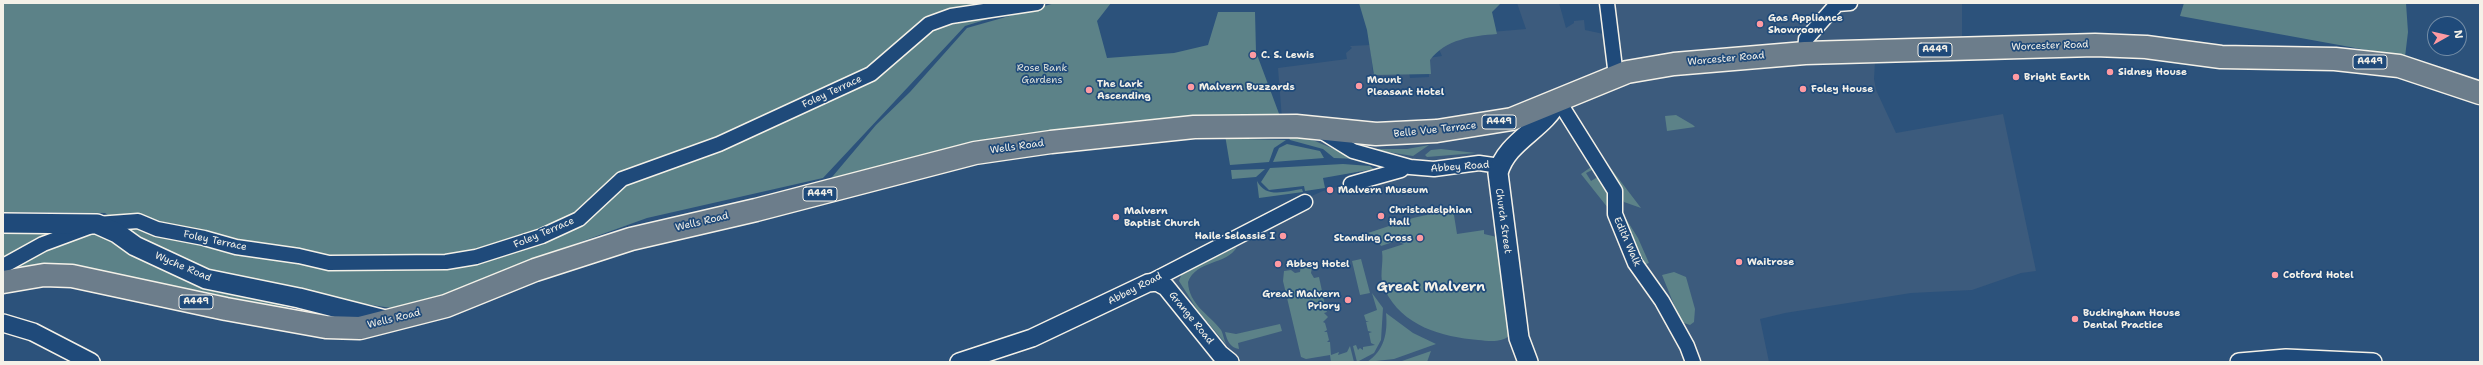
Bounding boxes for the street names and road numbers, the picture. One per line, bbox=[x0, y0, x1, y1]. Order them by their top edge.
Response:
street label: Worcester Road bbox=[2011, 39, 2089, 53]
road number: A449 bbox=[1918, 43, 1952, 57]
street label: Worcester Road bbox=[1687, 50, 1765, 68]
road number: A449 bbox=[2353, 55, 2387, 69]
street label: Foley Terrace bbox=[800, 73, 864, 111]
road number: A449 bbox=[1482, 115, 1516, 129]
street label: Belle Vue Terrace bbox=[1393, 120, 1477, 140]
street label: Wells Road bbox=[989, 137, 1045, 157]
street label: Abbey Road bbox=[1430, 159, 1490, 175]
road number: A449 bbox=[803, 187, 837, 201]
street label: Church Street bbox=[1492, 188, 1514, 254]
street label: Wells Road bbox=[674, 210, 730, 234]
street label: Foley Terrace bbox=[512, 215, 576, 251]
street label: Edith Walk bbox=[1611, 215, 1643, 269]
street label: Foley Terrace bbox=[182, 228, 248, 254]
street label: Wyche Road bbox=[153, 250, 213, 284]
street label: Abbey Road bbox=[1106, 270, 1164, 308]
street label: Grange Road bbox=[1166, 289, 1216, 347]
road number: A449 bbox=[179, 295, 213, 309]
street label: Wells Road bbox=[366, 307, 422, 331]

